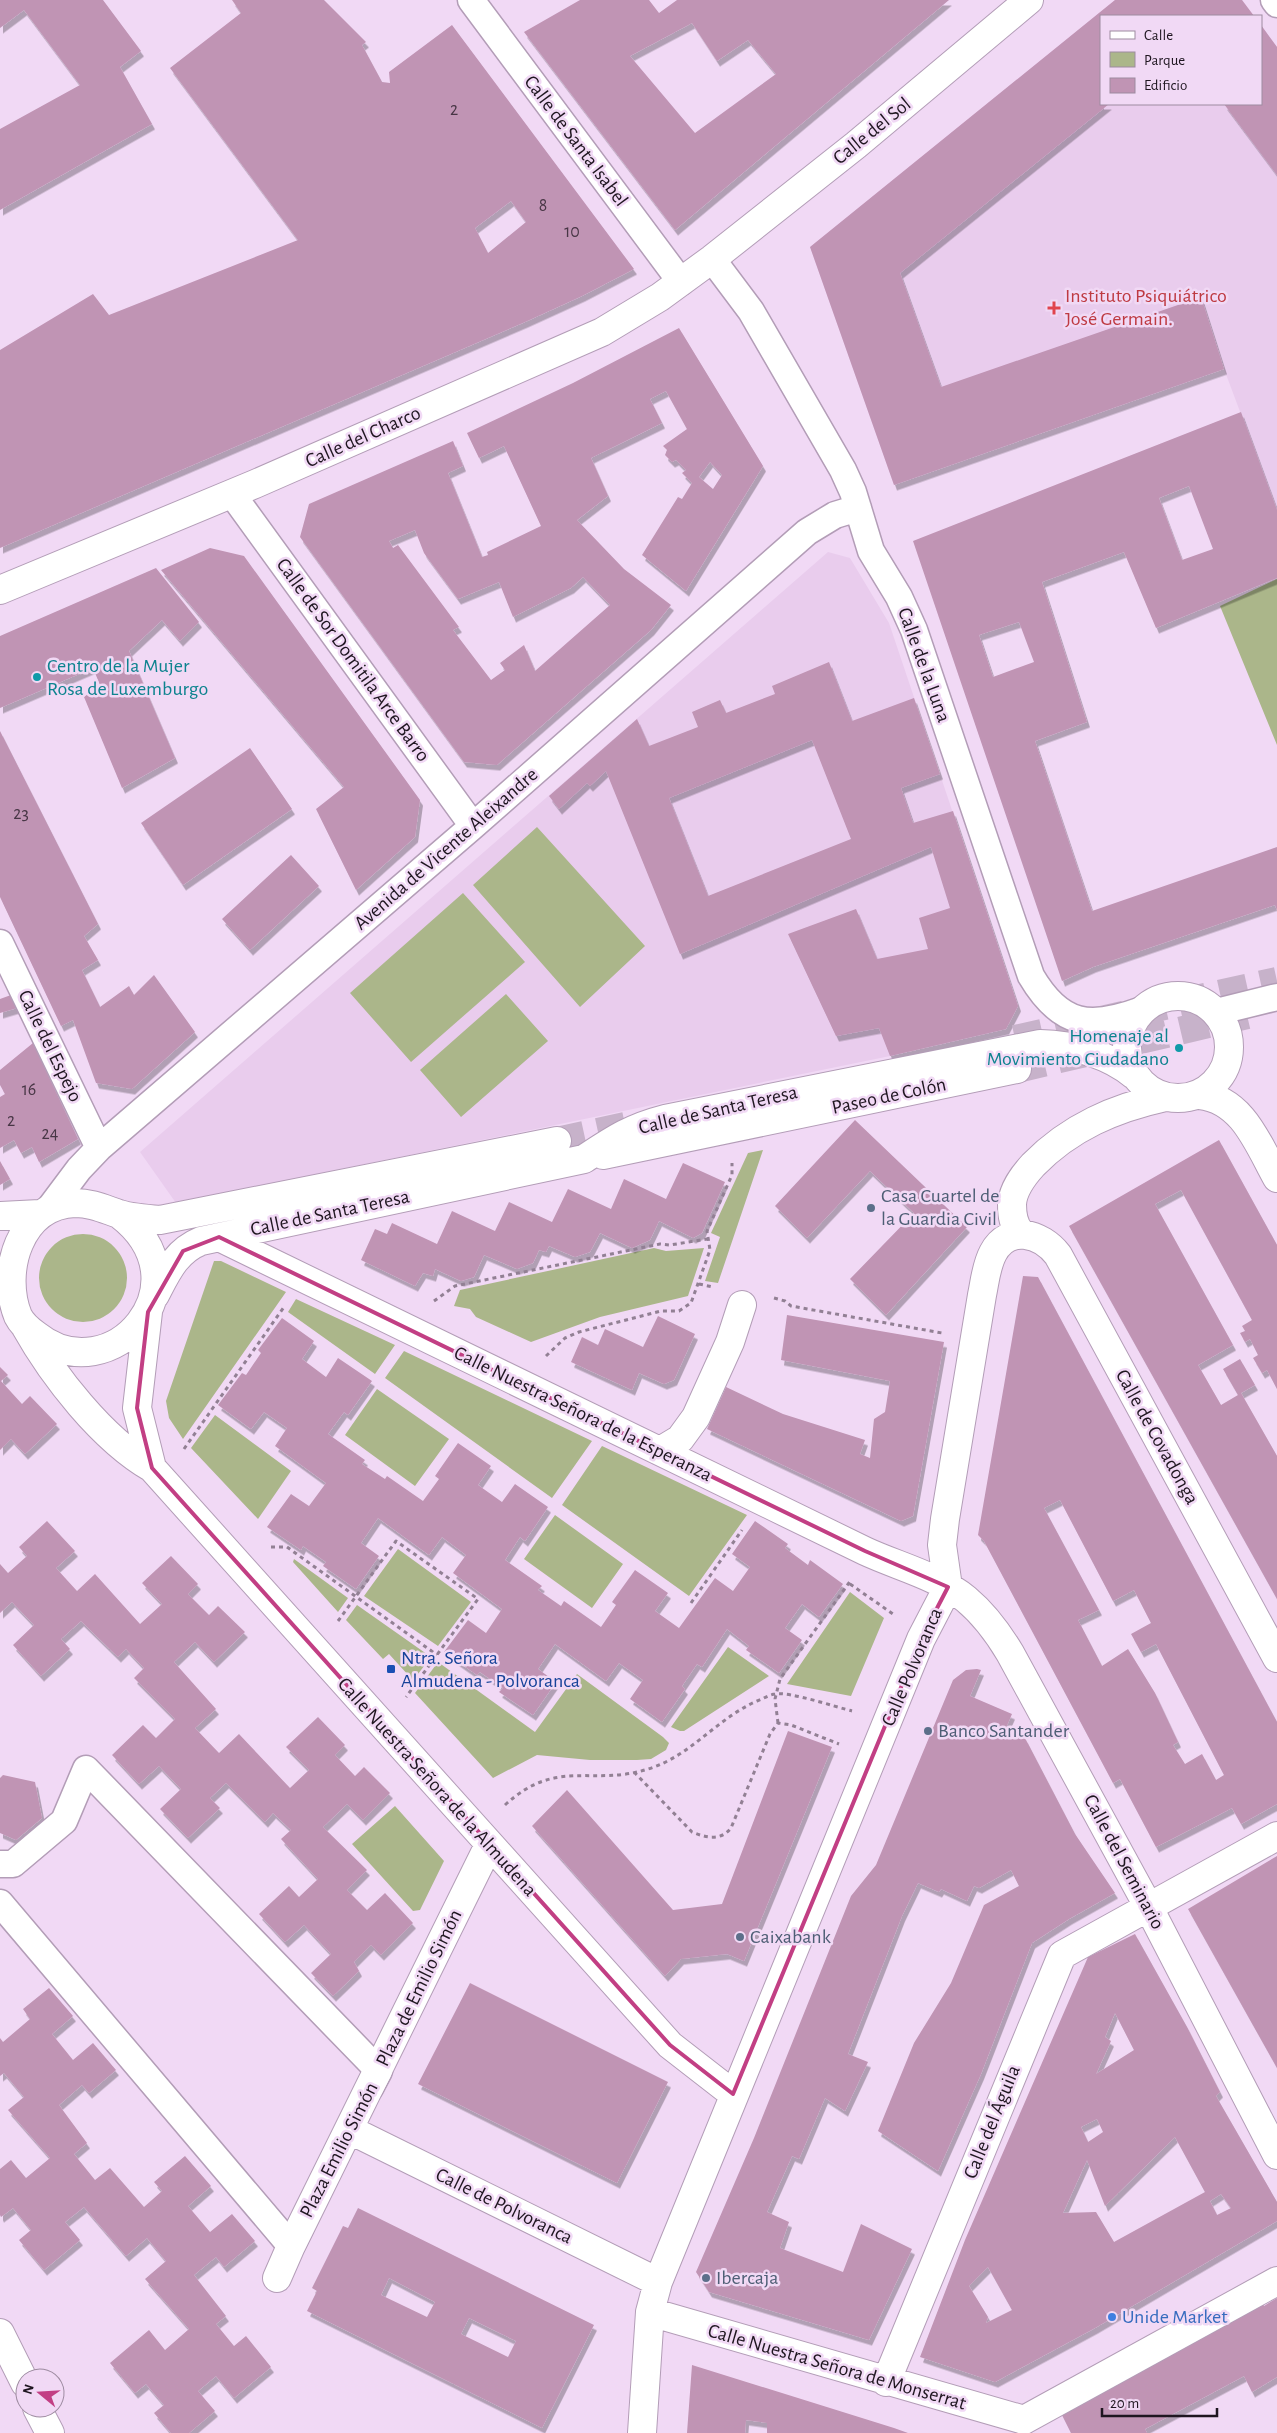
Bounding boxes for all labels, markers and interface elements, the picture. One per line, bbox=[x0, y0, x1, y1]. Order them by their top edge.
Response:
legend bbox=[1100, 15, 1262, 105]
text: Calle bbox=[1144, 28, 1173, 43]
text: Parque bbox=[1144, 53, 1185, 68]
street label: Calle de Santa Isabel bbox=[520, 72, 632, 210]
text: Edificio bbox=[1144, 78, 1187, 93]
street label: Calle del Sol bbox=[829, 94, 915, 168]
house number: 2 bbox=[450, 101, 458, 119]
house number: 8 bbox=[539, 197, 547, 215]
house number: 10 bbox=[564, 223, 580, 241]
place label: Instituto Psiquiátrico José Germain. bbox=[1065, 286, 1227, 329]
marker: Instituto Psiquiátrico José Germain. bbox=[1047, 301, 1061, 315]
street label: Calle del Charco bbox=[302, 403, 424, 471]
street label: Calle de Sor Domitila Arce Barro bbox=[273, 555, 433, 765]
street label: Calle de la Luna bbox=[894, 605, 954, 725]
place label: Centro de la Mujer Rosa de Luxemburgo bbox=[47, 656, 208, 699]
marker: Centro de la Mujer Rosa de Luxemburgo bbox=[31, 671, 43, 683]
street label: Avenida de Vicente Aleixandre bbox=[350, 764, 542, 934]
house number: 23 bbox=[13, 805, 29, 823]
street label: Calle del Espejo bbox=[14, 987, 86, 1105]
place label: Homenaje al Movimiento Ciudadano bbox=[987, 1026, 1169, 1069]
marker: Homenaje al Movimiento Ciudadano bbox=[1173, 1042, 1185, 1054]
street label: Paseo de Colón bbox=[830, 1074, 948, 1118]
house number: 16 bbox=[22, 1081, 36, 1099]
street label: Calle de Santa Teresa bbox=[637, 1082, 799, 1138]
house number: 2 bbox=[7, 1112, 15, 1130]
house number: 24 bbox=[42, 1125, 59, 1143]
street label: Calle de Santa Teresa bbox=[249, 1186, 411, 1240]
place label: Casa Cuartel de la Guardia Civil bbox=[881, 1186, 1000, 1229]
marker: Casa Cuartel de la Guardia Civil bbox=[865, 1202, 877, 1214]
street label: Calle Nuestra Señora de la Esperanza bbox=[451, 1343, 715, 1485]
street label: Calle de Covadonga bbox=[1112, 1366, 1202, 1508]
street label: Calle Polvoranca bbox=[878, 1605, 946, 1729]
place label: Ntra. Señora Almudena - Polvoranca bbox=[401, 1648, 580, 1691]
marker: Ntra. Señora Almudena - Polvoranca bbox=[385, 1663, 397, 1675]
street label: Calle Nuestra Señora de la Almudena bbox=[334, 1674, 540, 1900]
place label: Banco Santander bbox=[938, 1721, 1070, 1741]
marker: Banco Santander bbox=[922, 1725, 934, 1737]
street label: Calle del Seminario bbox=[1080, 1791, 1168, 1933]
street label: Plaza de Emilio Simón bbox=[372, 1906, 466, 2070]
place label: Caixabank bbox=[750, 1927, 831, 1947]
marker: Caixabank bbox=[734, 1931, 746, 1943]
street label: Calle del Águila bbox=[959, 2062, 1024, 2182]
street label: Plaza Emilio Simón bbox=[296, 2079, 382, 2221]
street label: Calle de Polvoranca bbox=[432, 2164, 576, 2248]
place label: Ibercaja bbox=[716, 2268, 779, 2288]
marker: Ibercaja bbox=[700, 2272, 712, 2284]
place label: Unide Market bbox=[1122, 2307, 1228, 2327]
marker: Unide Market bbox=[1106, 2311, 1118, 2323]
street label: Calle Nuestra Señora de Monserrat bbox=[706, 2321, 969, 2414]
north arrow bbox=[15, 2368, 65, 2418]
text: N bbox=[20, 2382, 37, 2396]
scale bar bbox=[1102, 2386, 1217, 2418]
text: 20 m bbox=[1110, 2396, 1139, 2411]

